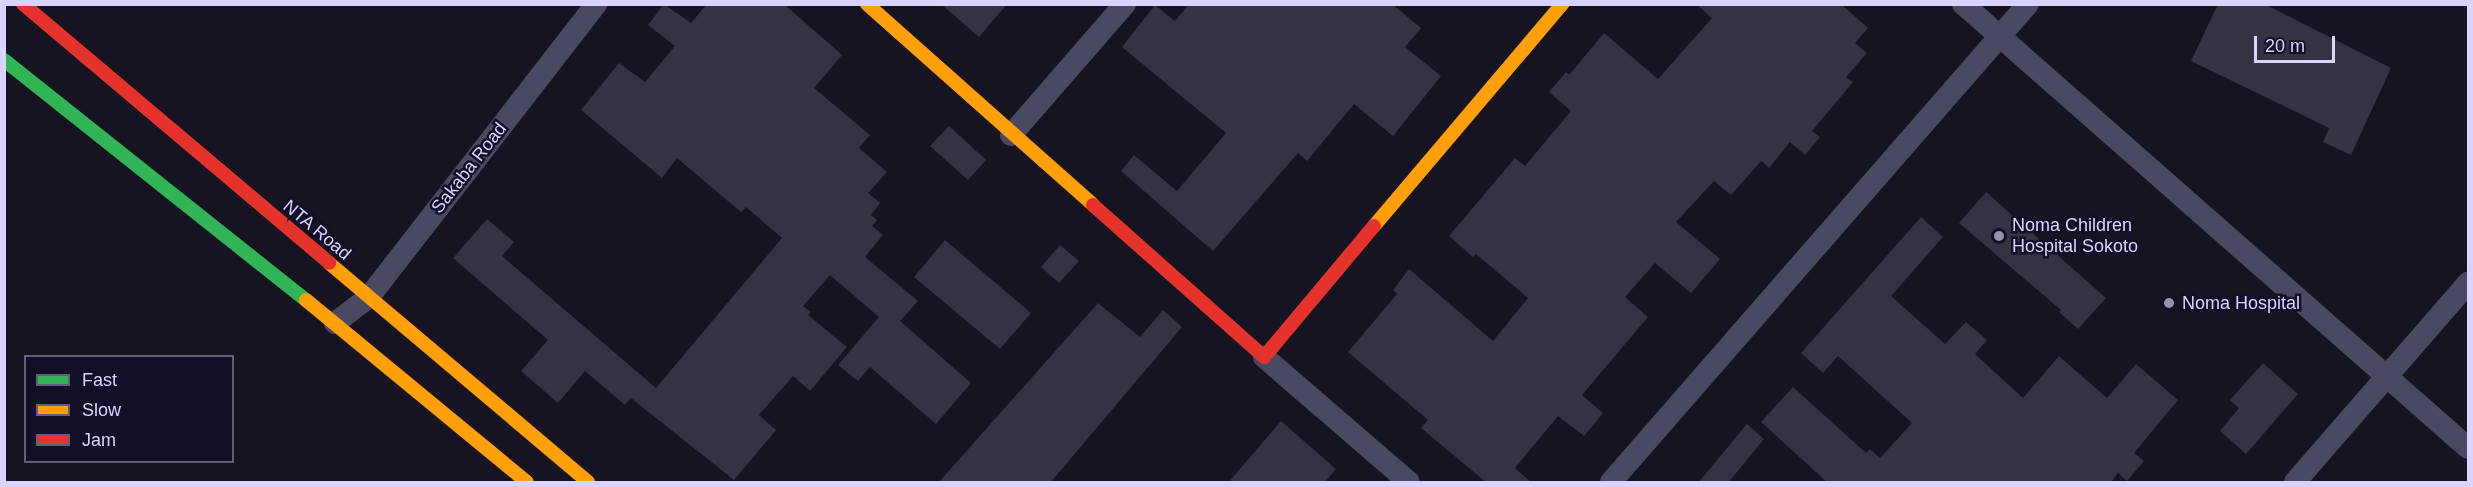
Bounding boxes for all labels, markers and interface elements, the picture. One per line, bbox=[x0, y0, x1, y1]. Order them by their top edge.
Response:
scale bar bbox=[2257, 24, 2338, 62]
text: 20 m bbox=[2265, 36, 2305, 56]
street label: Sakaba Road bbox=[427, 118, 511, 218]
street label: NTA Road bbox=[278, 195, 356, 265]
place label: Noma Children Hospital Sokoto bbox=[2012, 215, 2138, 258]
marker: Noma Children Hospital Sokoto bbox=[1990, 227, 2008, 245]
place label: Noma Hospital bbox=[2182, 292, 2300, 314]
marker: Noma Hospital bbox=[2160, 294, 2178, 312]
legend bbox=[24, 355, 234, 463]
text: Fast bbox=[82, 370, 117, 390]
text: Slow bbox=[82, 400, 121, 420]
text: Jam bbox=[82, 430, 116, 450]

